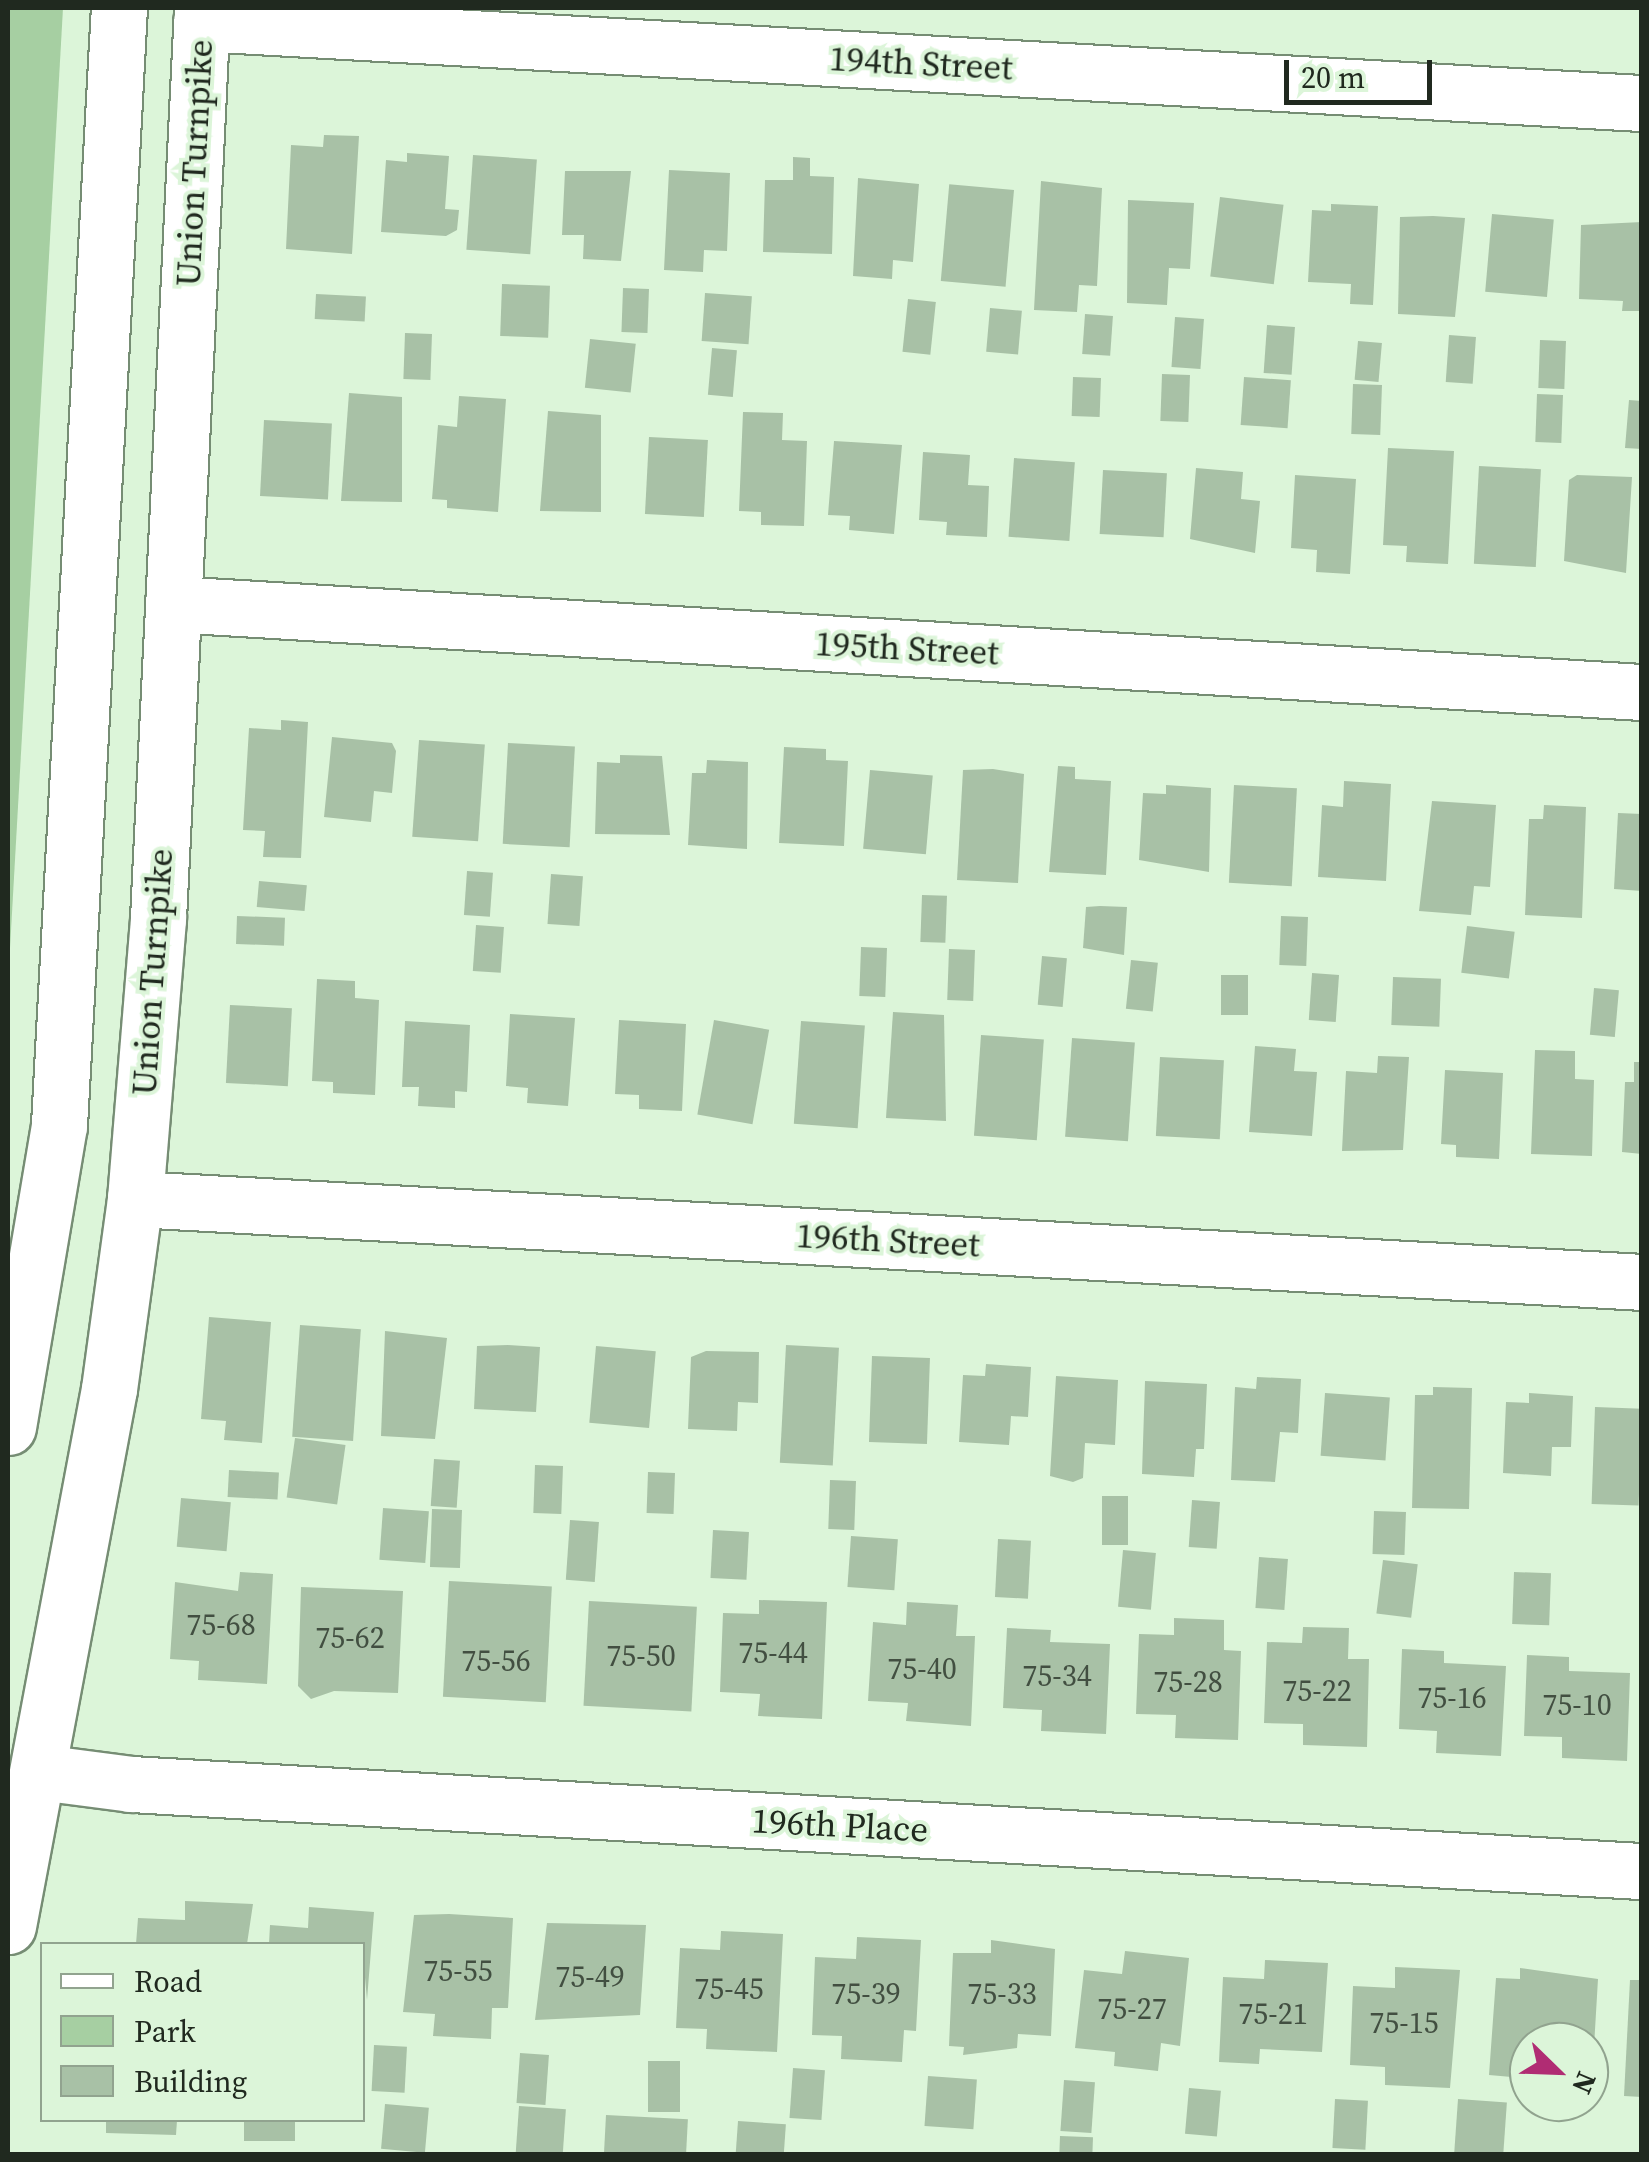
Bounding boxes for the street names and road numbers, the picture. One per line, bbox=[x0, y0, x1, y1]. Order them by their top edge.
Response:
street label: 194th Street bbox=[828, 37, 1014, 89]
street label: Union Turnpike bbox=[167, 38, 221, 288]
street label: 195th Street bbox=[814, 622, 1000, 674]
street label: Union Turnpike bbox=[122, 847, 182, 1097]
street label: 196th Street bbox=[795, 1214, 981, 1266]
street label: 196th Place bbox=[751, 1799, 929, 1851]

